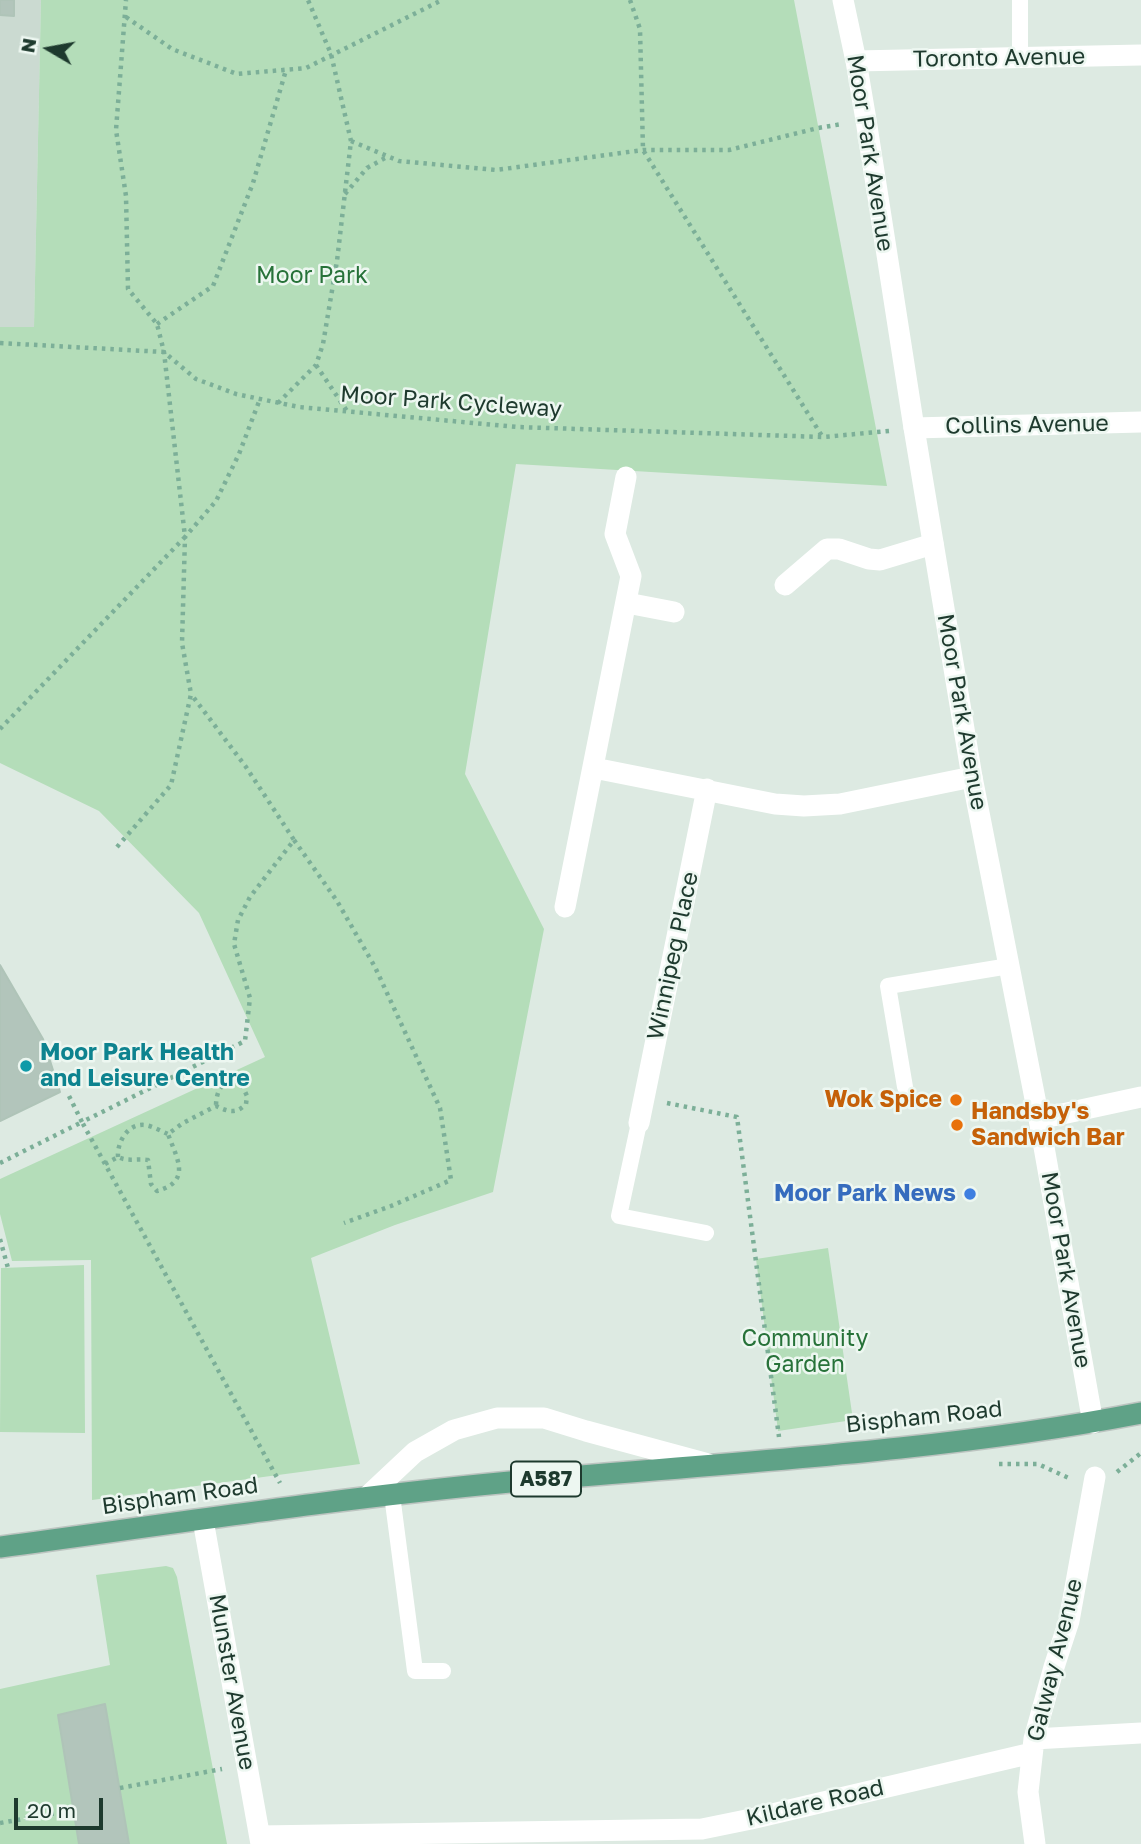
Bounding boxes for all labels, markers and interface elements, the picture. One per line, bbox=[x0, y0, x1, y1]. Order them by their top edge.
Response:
north arrow bbox=[14, 14, 84, 84]
text: N bbox=[15, 36, 40, 54]
street label: Toronto Avenue bbox=[913, 43, 1085, 73]
street label: Moor Park Avenue bbox=[841, 53, 899, 253]
park label: Moor Park bbox=[256, 262, 368, 290]
street label: Moor Park Cycleway bbox=[339, 380, 563, 424]
street label: Collins Avenue bbox=[945, 410, 1109, 440]
street label: Moor Park Avenue bbox=[931, 612, 993, 812]
street label: Winnipeg Place bbox=[642, 869, 704, 1043]
place label: Moor Park Health and Leisure Centre bbox=[40, 1039, 250, 1093]
marker: Moor Park Health and Leisure Centre bbox=[18, 1058, 34, 1074]
place label: Wok Spice bbox=[825, 1086, 942, 1114]
marker: Wok Spice bbox=[948, 1092, 964, 1108]
place label: Handsby's Sandwich Bar bbox=[971, 1098, 1125, 1152]
marker: Handsby's Sandwich Bar bbox=[949, 1117, 965, 1133]
street label: Moor Park Avenue bbox=[1035, 1170, 1097, 1370]
place label: Moor Park News bbox=[774, 1180, 956, 1208]
marker: Moor Park News bbox=[962, 1186, 978, 1202]
park label: Community Garden bbox=[742, 1325, 868, 1379]
street label: Bispham Road bbox=[844, 1395, 1004, 1439]
road number: A587 bbox=[511, 1462, 581, 1496]
street label: Bispham Road bbox=[100, 1471, 260, 1521]
street label: Galway Avenue bbox=[1021, 1576, 1089, 1744]
street label: Munster Avenue bbox=[203, 1592, 261, 1772]
street label: Kildare Road bbox=[743, 1774, 887, 1832]
scale bar bbox=[18, 1784, 107, 1828]
text: 20 m bbox=[27, 1797, 76, 1823]

